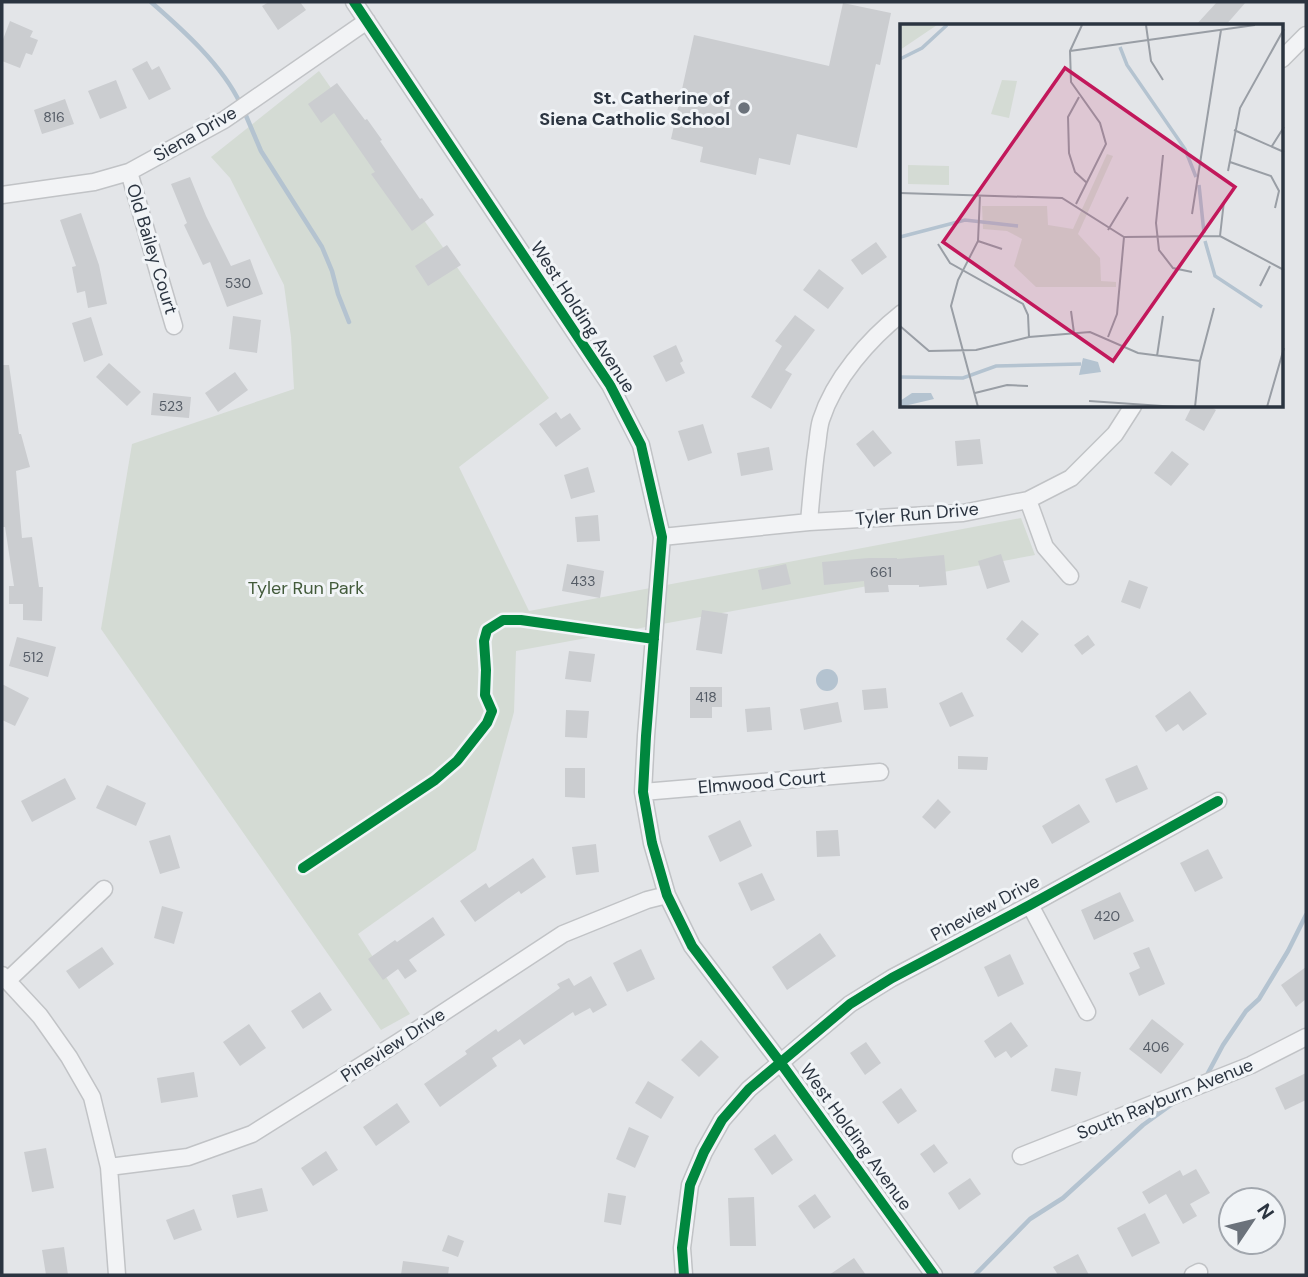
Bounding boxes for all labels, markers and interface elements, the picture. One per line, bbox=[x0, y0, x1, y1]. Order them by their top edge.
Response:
inset map bbox=[900, 24, 1284, 408]
place label: St. Catherine of Siena Catholic School bbox=[539, 86, 730, 131]
street label: Siena Drive bbox=[149, 100, 241, 168]
marker: St. Catherine of Siena Catholic School bbox=[736, 100, 752, 116]
house number: 816 bbox=[43, 108, 65, 126]
street label: Old Bailey Court bbox=[121, 181, 183, 317]
street label: West Holding Avenue bbox=[525, 237, 641, 397]
house number: 530 bbox=[225, 274, 251, 292]
house number: 523 bbox=[159, 397, 183, 415]
street label: Tyler Run Drive bbox=[854, 497, 980, 531]
house number: 661 bbox=[870, 563, 892, 581]
house number: 433 bbox=[570, 572, 596, 590]
park label: Tyler Run Park bbox=[248, 576, 364, 600]
house number: 512 bbox=[23, 648, 43, 666]
house number: 418 bbox=[695, 688, 717, 706]
street label: Elmwood Court bbox=[697, 764, 827, 800]
street label: Pineview Drive bbox=[926, 869, 1044, 947]
house number: 420 bbox=[1094, 907, 1120, 925]
street label: Pineview Drive bbox=[336, 1002, 450, 1088]
house number: 406 bbox=[1143, 1038, 1169, 1056]
street label: South Rayburn Avenue bbox=[1073, 1053, 1257, 1145]
street label: West Holding Avenue bbox=[795, 1059, 917, 1215]
north arrow bbox=[1217, 1186, 1287, 1256]
text: N bbox=[1251, 1199, 1280, 1224]

